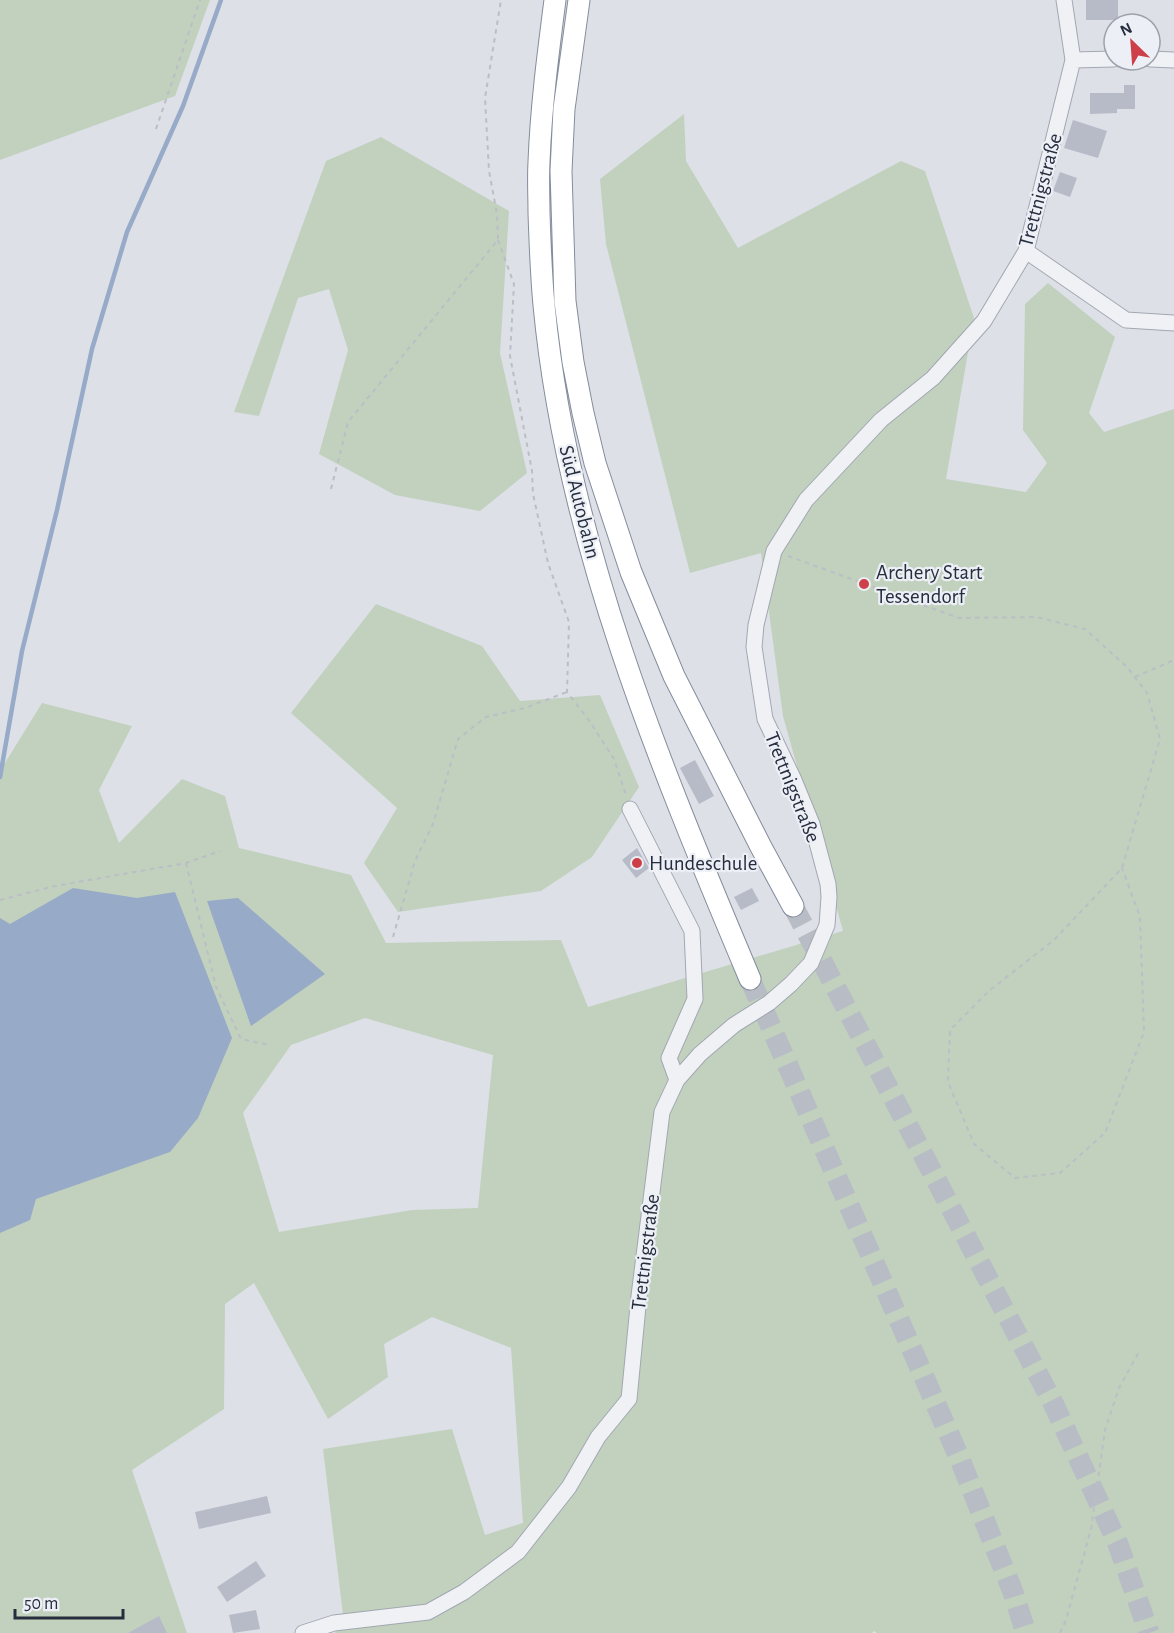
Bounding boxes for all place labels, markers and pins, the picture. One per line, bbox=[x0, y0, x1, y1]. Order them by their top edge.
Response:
place label: Archery Start Tessendorf bbox=[876, 562, 983, 607]
marker: Archery Start Tessendorf bbox=[857, 577, 871, 591]
place label: Hundeschule bbox=[649, 853, 757, 874]
marker: Hundeschule bbox=[630, 856, 644, 870]

